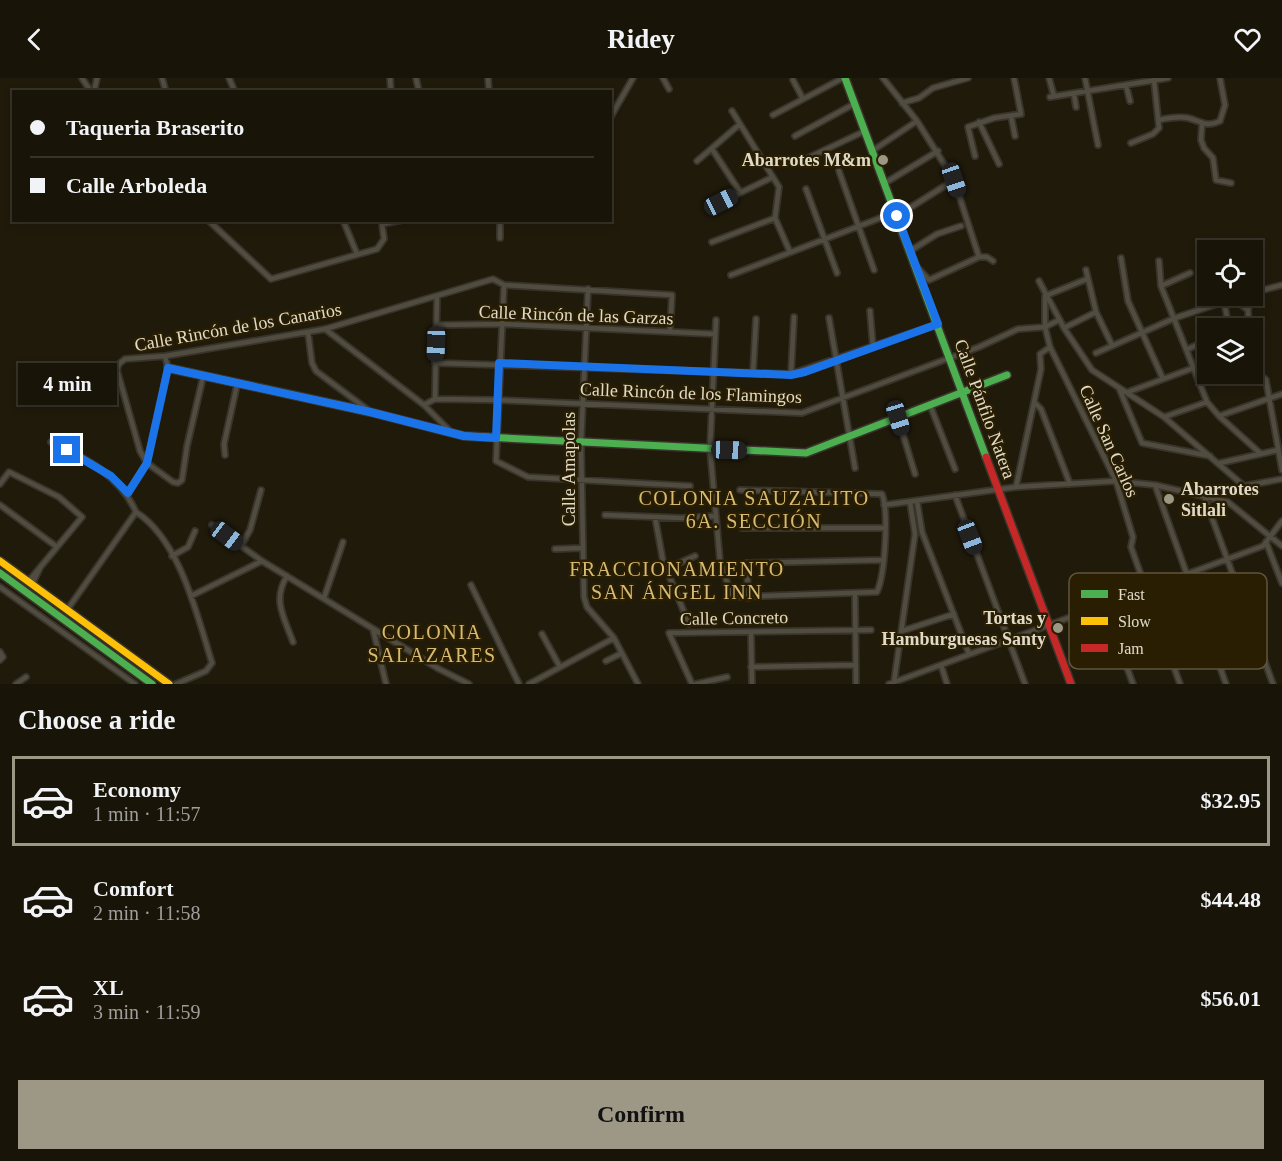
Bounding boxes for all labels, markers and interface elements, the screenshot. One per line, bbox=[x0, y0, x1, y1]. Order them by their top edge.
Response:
icon: back bbox=[18, 23, 51, 56]
icon: heart bbox=[1231, 23, 1264, 56]
text: Ridey bbox=[607, 24, 675, 54]
text: Taqueria Braserito bbox=[66, 115, 244, 140]
place label: Abarrotes M&m bbox=[742, 150, 871, 170]
marker: Abarrotes M&m bbox=[876, 153, 890, 167]
car bbox=[940, 160, 968, 200]
text: Calle Arboleda bbox=[66, 173, 207, 198]
car bbox=[701, 186, 741, 218]
route start bbox=[883, 202, 910, 229]
map controls bbox=[1197, 240, 1263, 384]
button: locate bbox=[1197, 240, 1263, 306]
street label: Calle Rincón de los Canarios bbox=[133, 299, 343, 355]
street label: Calle Rincón de las Garzas bbox=[478, 302, 674, 328]
button: layers bbox=[1197, 318, 1263, 384]
car bbox=[426, 326, 446, 362]
street label: Calle Pánfilo Natera bbox=[950, 337, 1020, 481]
callout: 4 min bbox=[17, 363, 116, 405]
text: 4 min bbox=[43, 373, 92, 395]
street label: Calle Rincón de los Flamingos bbox=[580, 379, 802, 407]
street label: Calle San Carlos bbox=[1075, 382, 1143, 500]
car bbox=[884, 398, 912, 438]
street label: Calle Amapolas bbox=[559, 412, 579, 526]
route end bbox=[53, 436, 80, 463]
car bbox=[711, 440, 747, 460]
place label: Abarrotes Sitlali bbox=[1181, 479, 1259, 520]
district label: COLONIA SAUZALITO 6A. SECCIÓN bbox=[638, 487, 870, 532]
marker: Abarrotes Sitlali bbox=[1162, 492, 1176, 506]
car bbox=[955, 517, 985, 557]
car bbox=[207, 518, 247, 554]
district label: FRACCIONAMIENTO SAN ÁNGEL INN bbox=[569, 558, 785, 603]
legend bbox=[1069, 573, 1267, 669]
text: Fast bbox=[1118, 586, 1145, 603]
street label: Calle Concreto bbox=[680, 607, 788, 629]
place label: Tortas y Hamburguesas Santy bbox=[881, 608, 1046, 649]
text: Slow bbox=[1118, 613, 1151, 630]
district label: COLONIA SALAZARES bbox=[367, 621, 497, 666]
marker: Tortas y Hamburguesas Santy bbox=[1051, 621, 1065, 635]
text: Jam bbox=[1118, 640, 1144, 657]
text: Choose a ride bbox=[18, 705, 176, 735]
icon: car bbox=[21, 774, 75, 828]
text: Economy bbox=[93, 777, 181, 802]
text: $32.95 bbox=[1201, 788, 1261, 813]
text: 1 min · 11:57 bbox=[93, 803, 201, 825]
icon: car bbox=[21, 873, 75, 927]
text: Comfort bbox=[93, 876, 174, 901]
text: $44.48 bbox=[1201, 887, 1261, 912]
text: 2 min · 11:58 bbox=[93, 902, 201, 924]
icon: car bbox=[21, 972, 75, 1026]
text: XL bbox=[93, 975, 124, 1000]
text: $56.01 bbox=[1201, 986, 1261, 1011]
text: 3 min · 11:59 bbox=[93, 1001, 201, 1023]
button: Confirm bbox=[18, 1080, 1264, 1149]

